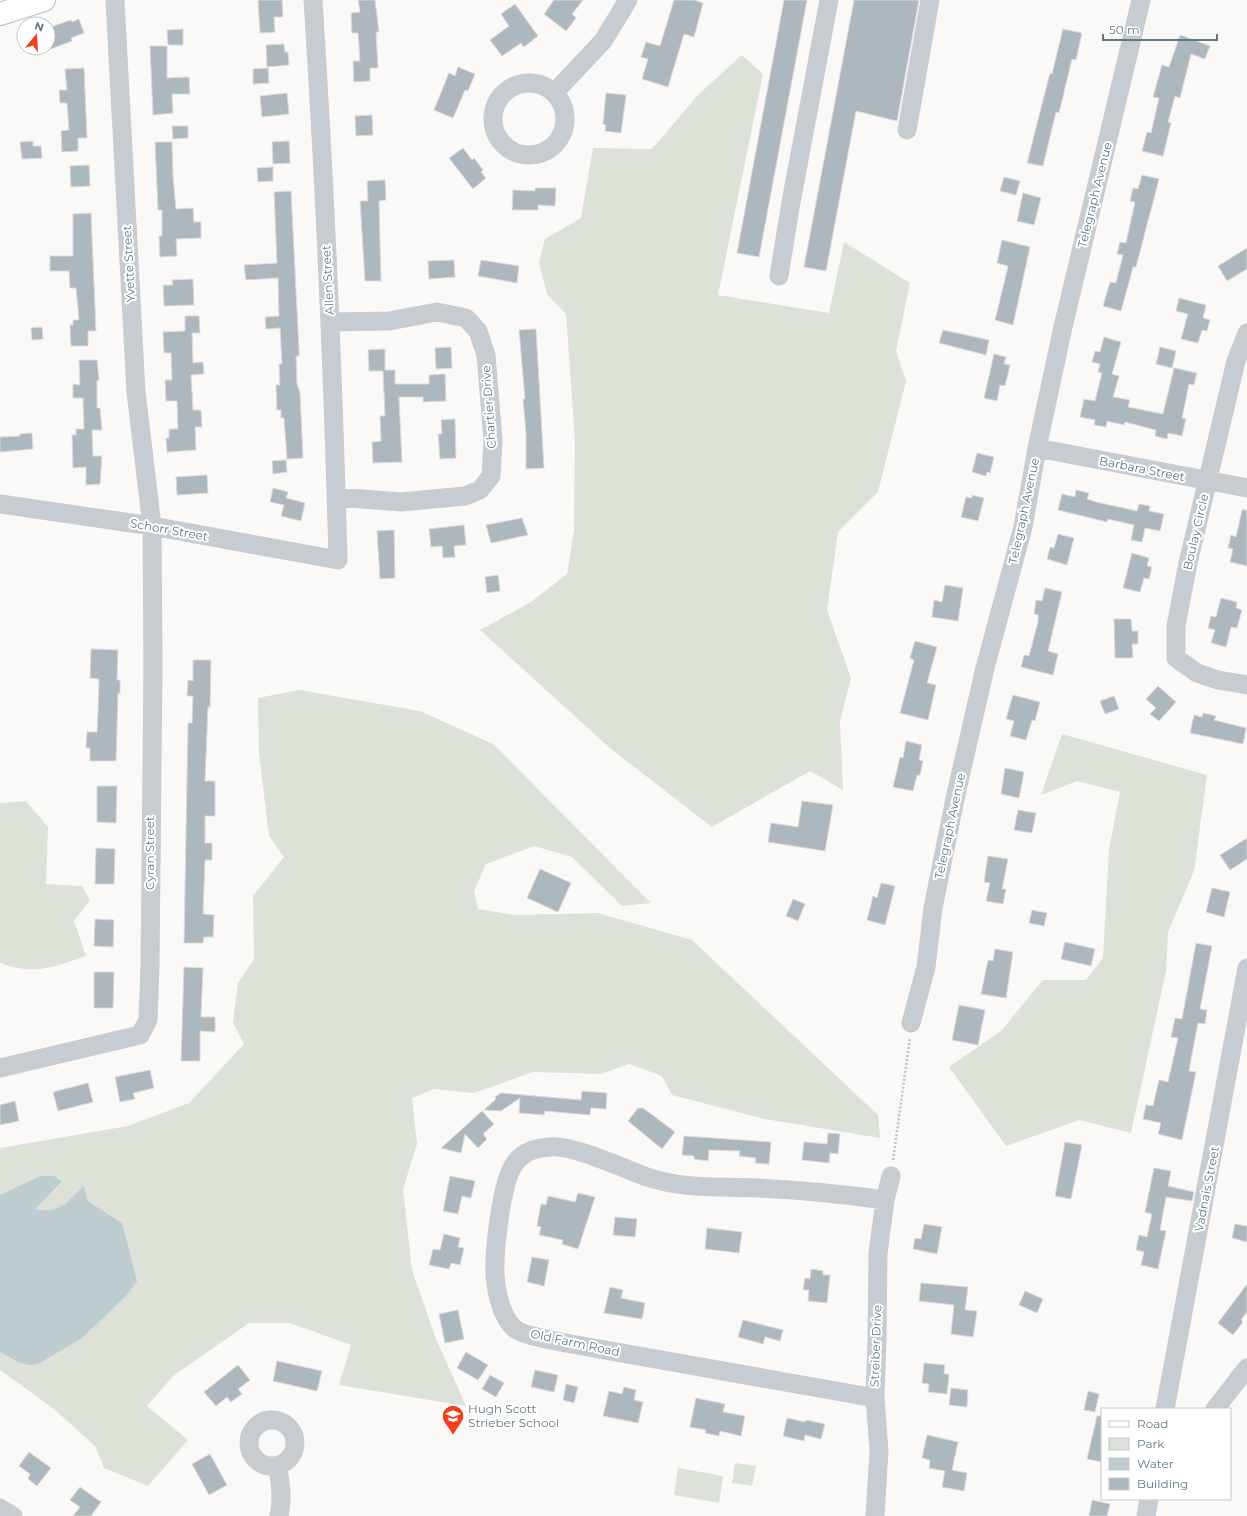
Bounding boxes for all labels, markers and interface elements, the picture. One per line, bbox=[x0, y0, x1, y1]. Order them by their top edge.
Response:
north arrow bbox=[16, 16, 56, 56]
scale bar bbox=[1103, 16, 1217, 42]
text: N bbox=[33, 18, 45, 35]
text: 50 m bbox=[1109, 22, 1140, 37]
street label: Telegraph Avenue bbox=[1074, 141, 1115, 249]
street label: Yvette Street bbox=[119, 225, 138, 303]
street label: Allen Street bbox=[318, 245, 337, 315]
street label: Chartier Drive bbox=[478, 365, 499, 449]
street label: Barbara Street bbox=[1098, 453, 1186, 484]
street label: Telegraph Avenue bbox=[1005, 456, 1042, 565]
street label: Boulay Circle bbox=[1179, 492, 1212, 572]
street label: Schorr Street bbox=[129, 515, 209, 544]
street label: Telegraph Avenue bbox=[931, 771, 968, 880]
street label: Cyran Street bbox=[142, 816, 157, 890]
street label: Vadnais Street bbox=[1191, 1145, 1222, 1233]
street label: Streiber Drive bbox=[867, 1305, 884, 1387]
street label: Old Farm Road bbox=[529, 1326, 621, 1359]
place label: Hugh Scott Strieber School bbox=[468, 1401, 559, 1430]
school or university icon: Hugh Scott Strieber School bbox=[440, 1403, 466, 1436]
legend bbox=[1101, 1408, 1231, 1500]
text: Road bbox=[1137, 1416, 1168, 1431]
text: Park bbox=[1137, 1436, 1165, 1451]
text: Water bbox=[1137, 1456, 1174, 1471]
text: Building bbox=[1137, 1476, 1188, 1491]

